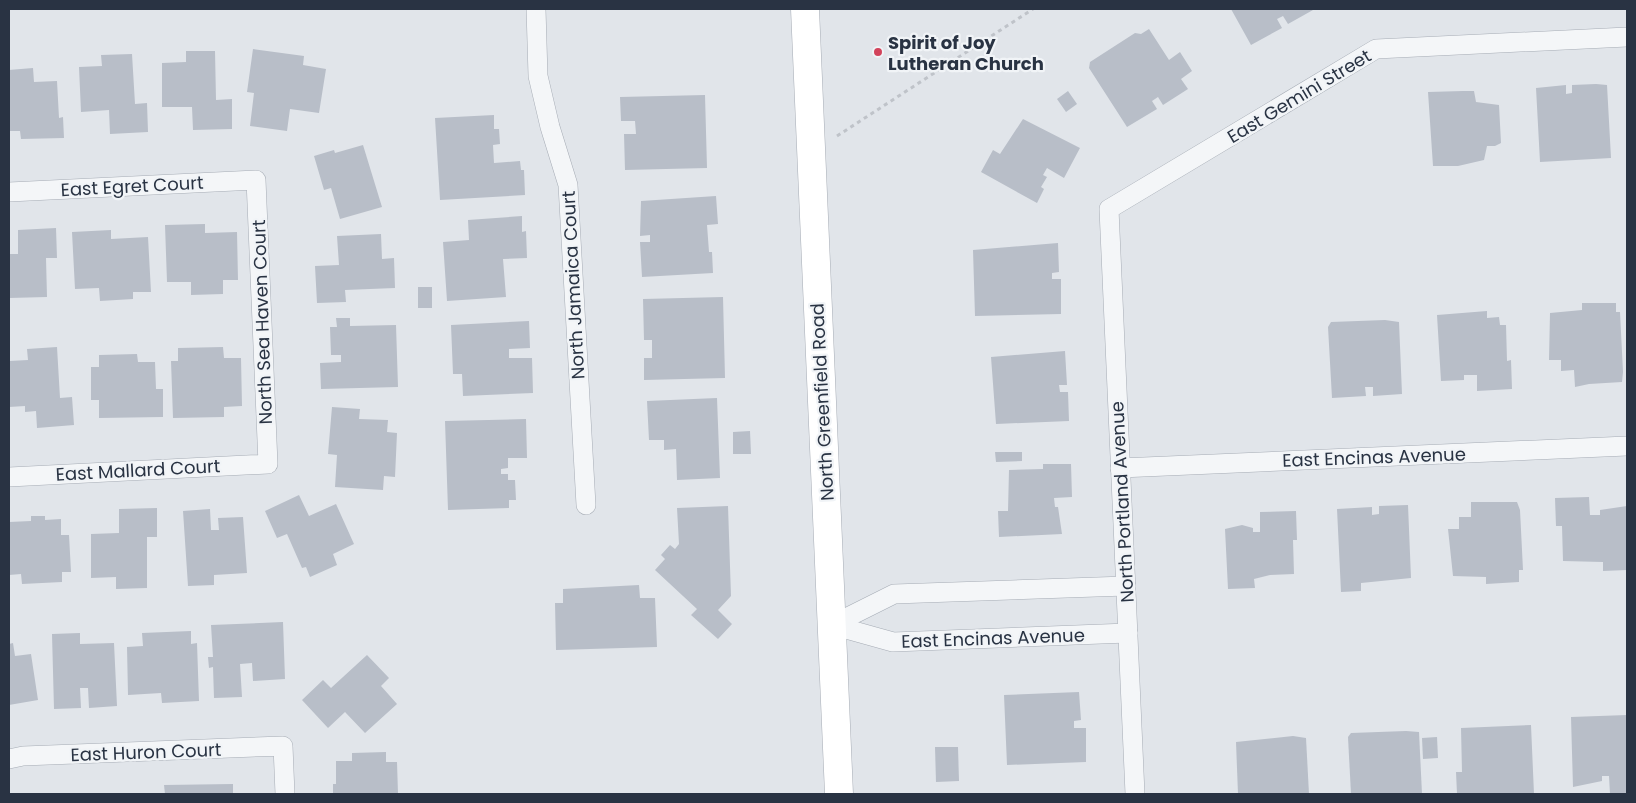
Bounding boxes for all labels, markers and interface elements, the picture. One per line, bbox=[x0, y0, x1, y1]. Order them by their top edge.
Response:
place label: Spirit of Joy Lutheran Church bbox=[888, 30, 1044, 76]
street label: East Gemini Street bbox=[1222, 43, 1376, 149]
marker: Spirit of Joy Lutheran Church bbox=[872, 46, 884, 58]
street label: East Egret Court bbox=[60, 170, 204, 202]
street label: North Jamaica Court bbox=[556, 190, 590, 380]
street label: North Sea Haven Court bbox=[246, 219, 278, 425]
street label: North Greenfield Road bbox=[804, 302, 840, 502]
street label: North Portland Avenue bbox=[1104, 401, 1140, 603]
street label: East Encinas Avenue bbox=[1282, 441, 1466, 473]
street label: East Mallard Court bbox=[55, 453, 221, 487]
street label: East Encinas Avenue bbox=[901, 622, 1085, 654]
street label: East Huron Court bbox=[70, 737, 222, 767]

